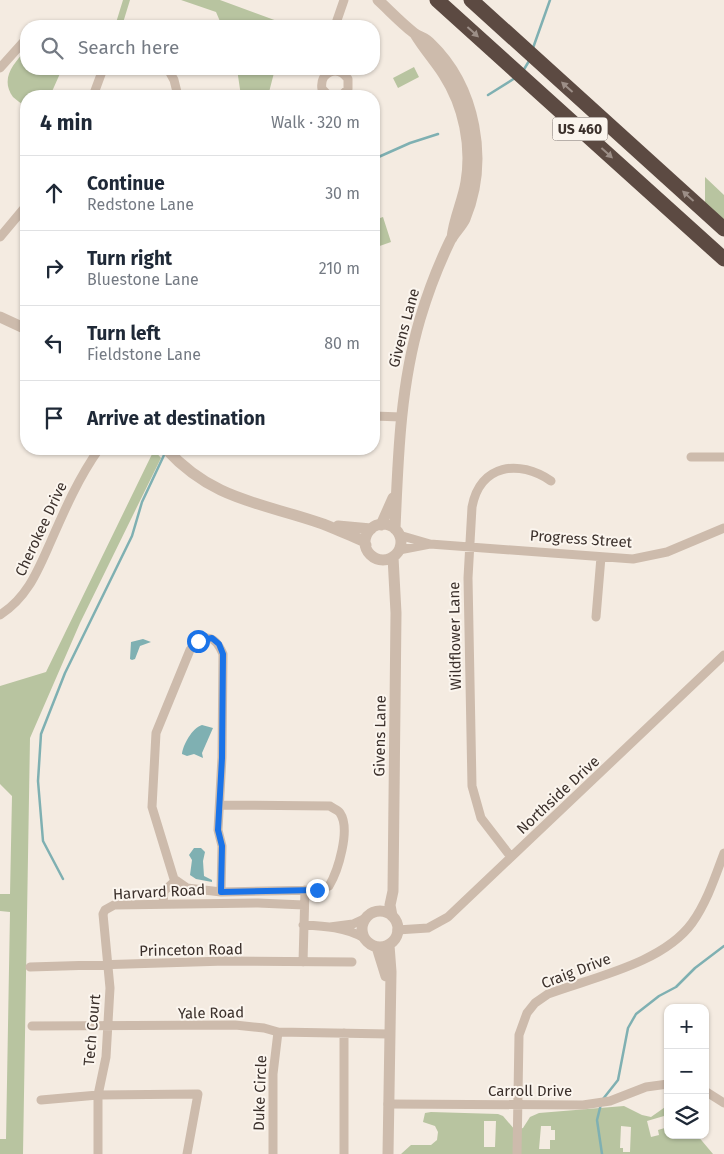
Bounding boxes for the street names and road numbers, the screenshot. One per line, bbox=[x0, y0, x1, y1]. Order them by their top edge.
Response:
road number: US 460 bbox=[552, 118, 608, 140]
street label: Givens Lane bbox=[385, 286, 423, 370]
street label: Cherokee Drive bbox=[11, 479, 71, 579]
street label: Progress Street bbox=[529, 526, 633, 552]
street label: Wildflower Lane bbox=[445, 582, 465, 690]
street label: Givens Lane bbox=[370, 695, 390, 777]
street label: Northside Drive bbox=[513, 752, 603, 838]
street label: Harvard Road bbox=[112, 881, 206, 903]
street label: Princeton Road bbox=[139, 940, 243, 960]
street label: Craig Drive bbox=[539, 950, 613, 992]
street label: Tech Court bbox=[80, 993, 104, 1067]
street label: Yale Road bbox=[178, 1003, 244, 1023]
street label: Duke Circle bbox=[250, 1055, 270, 1131]
street label: Carroll Drive bbox=[488, 1082, 572, 1100]

